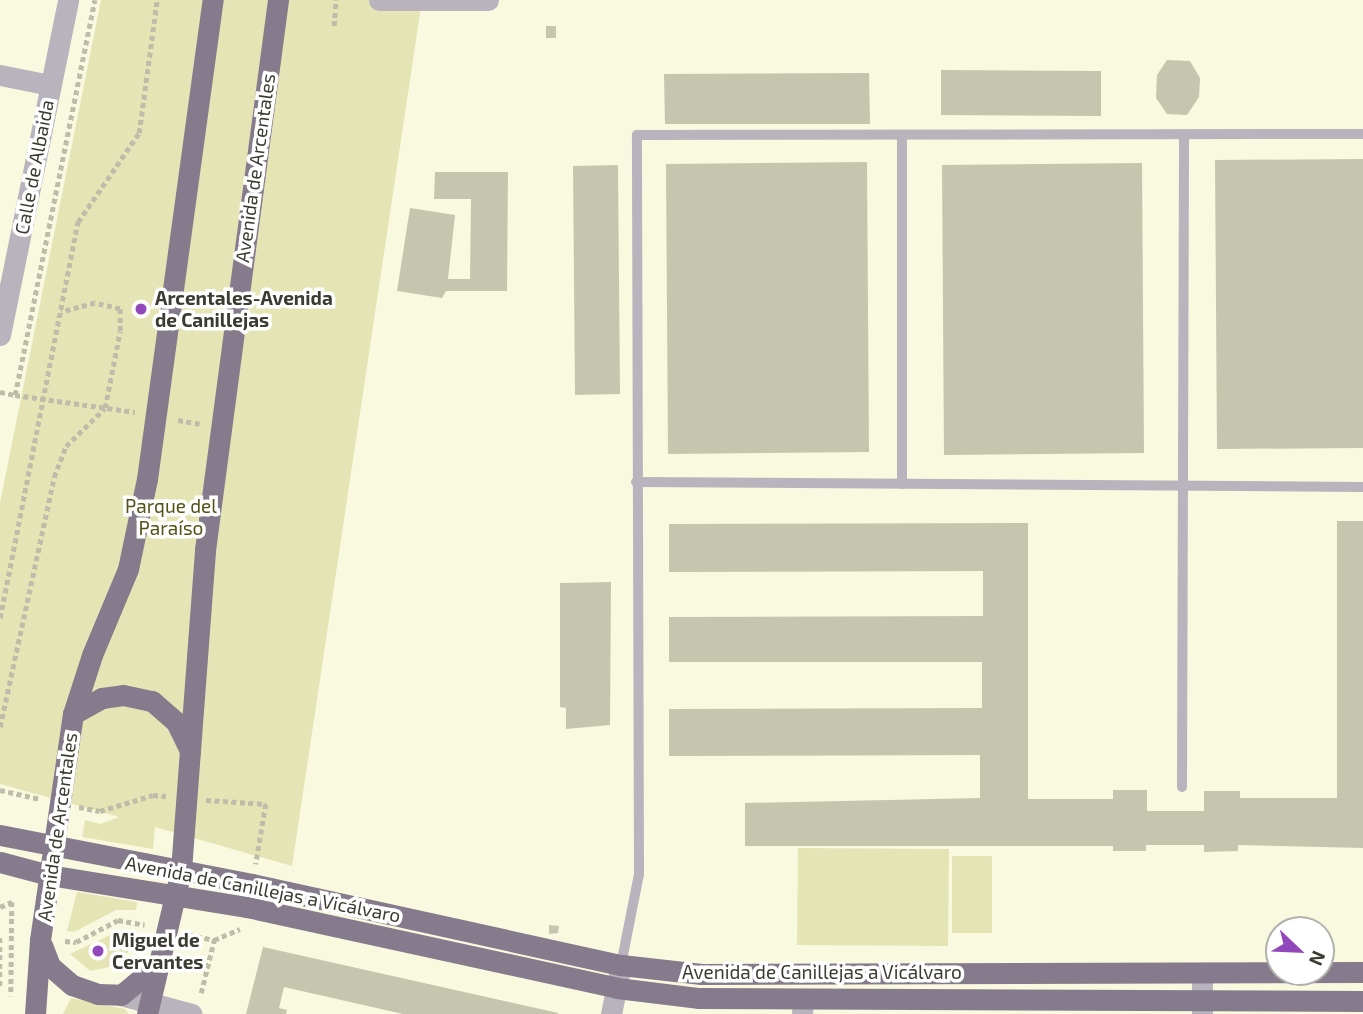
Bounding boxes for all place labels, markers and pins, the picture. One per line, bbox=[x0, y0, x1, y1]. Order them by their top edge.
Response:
place label: Arcentales-Avenida de Canillejas bbox=[155, 287, 333, 331]
marker: Arcentales-Avenida de Canillejas bbox=[133, 301, 149, 317]
place label: Miguel de Cervantes bbox=[112, 929, 203, 973]
marker: Miguel de Cervantes bbox=[90, 943, 106, 959]

